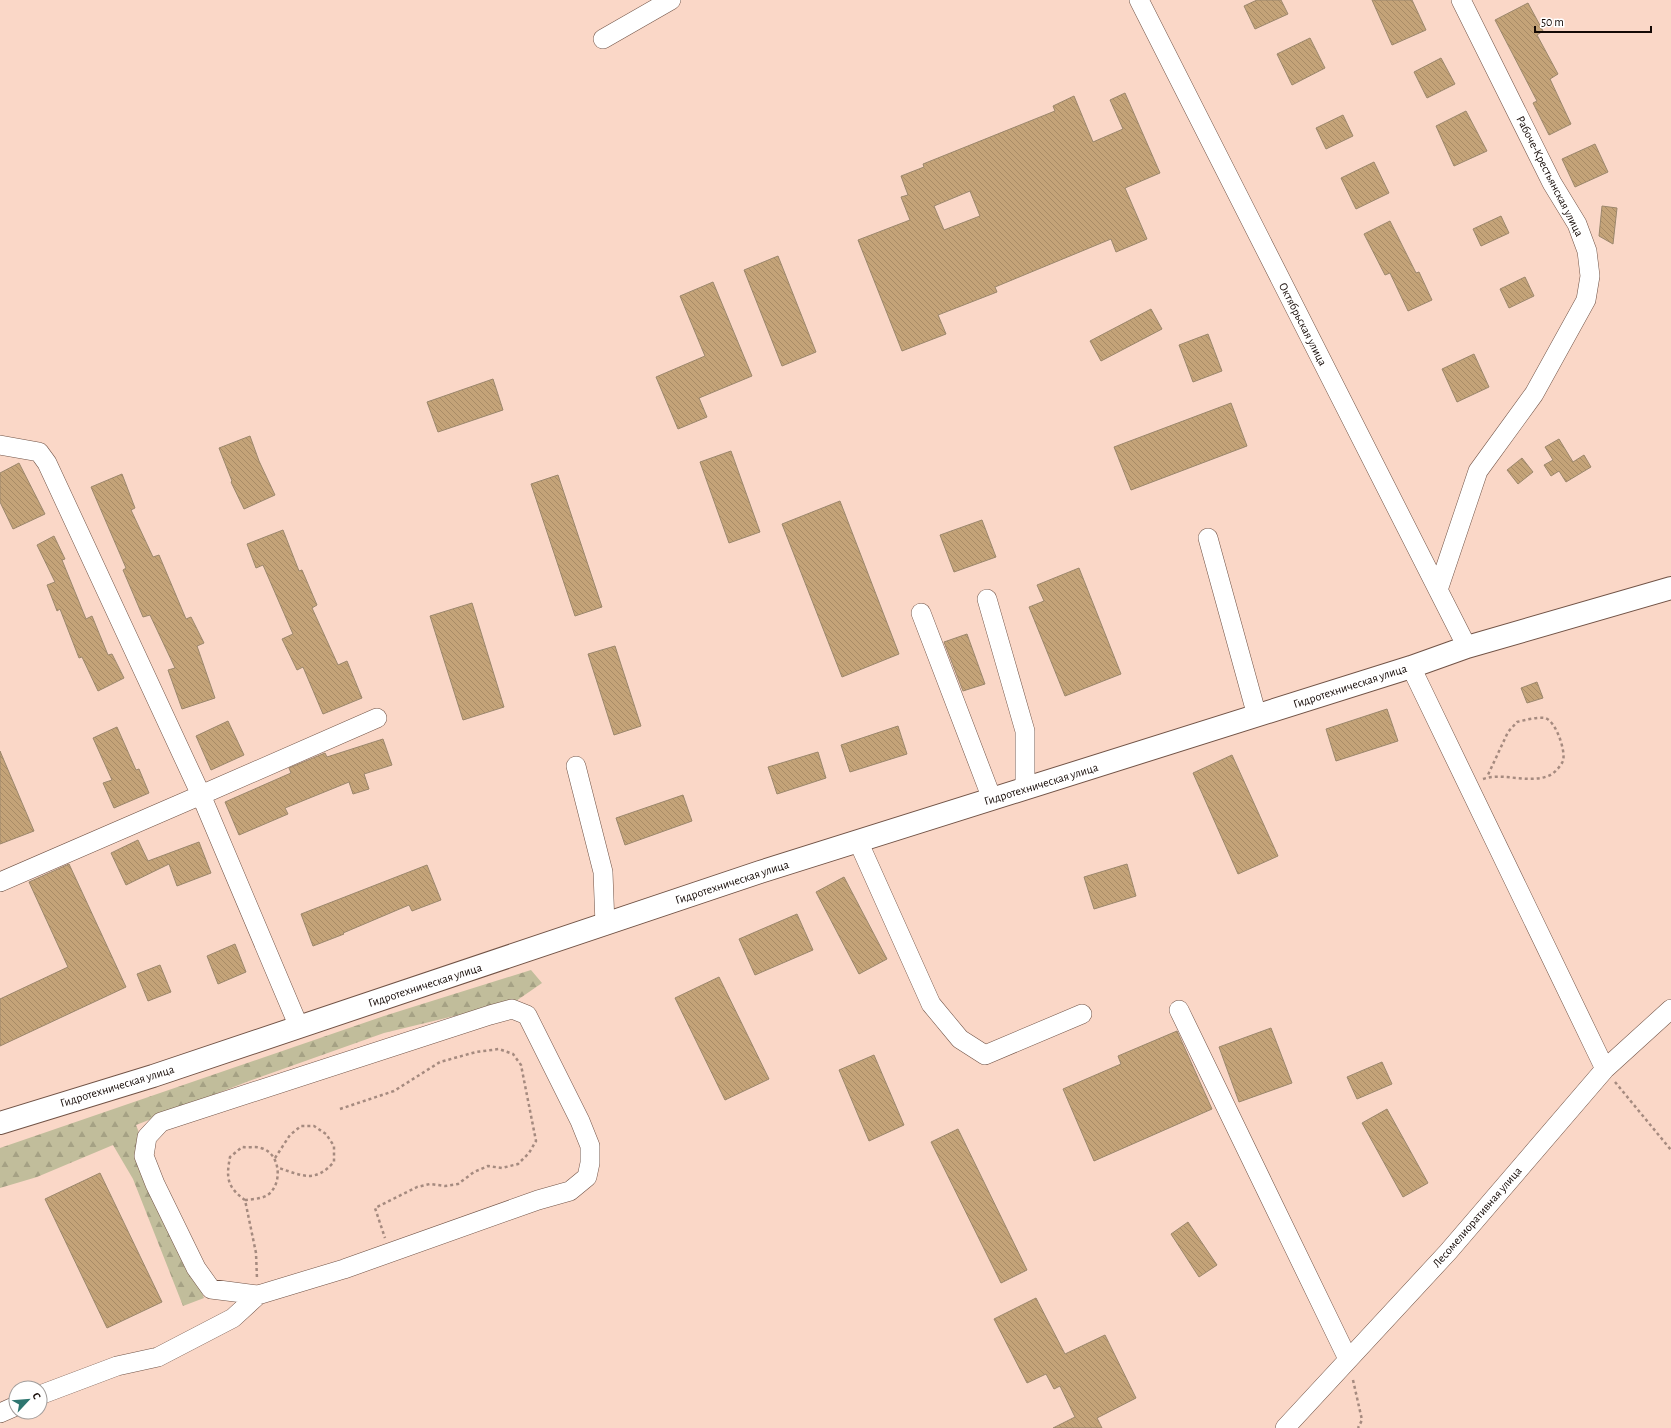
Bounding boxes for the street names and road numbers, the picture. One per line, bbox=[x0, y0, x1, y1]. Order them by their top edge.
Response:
street label: Рабоче-Крестьянская улица bbox=[1513, 114, 1586, 239]
street label: Октябрьская улица bbox=[1276, 280, 1329, 369]
street label: Гидротехническая улица bbox=[1292, 662, 1409, 711]
street label: Гидротехническая улица bbox=[983, 761, 1100, 808]
street label: Гидротехническая улица bbox=[674, 858, 791, 907]
street label: Гидротехническая улица bbox=[367, 961, 484, 1010]
street label: Гидротехническая улица bbox=[59, 1063, 176, 1110]
street label: Лесомелиоративная улица bbox=[1430, 1164, 1525, 1270]

